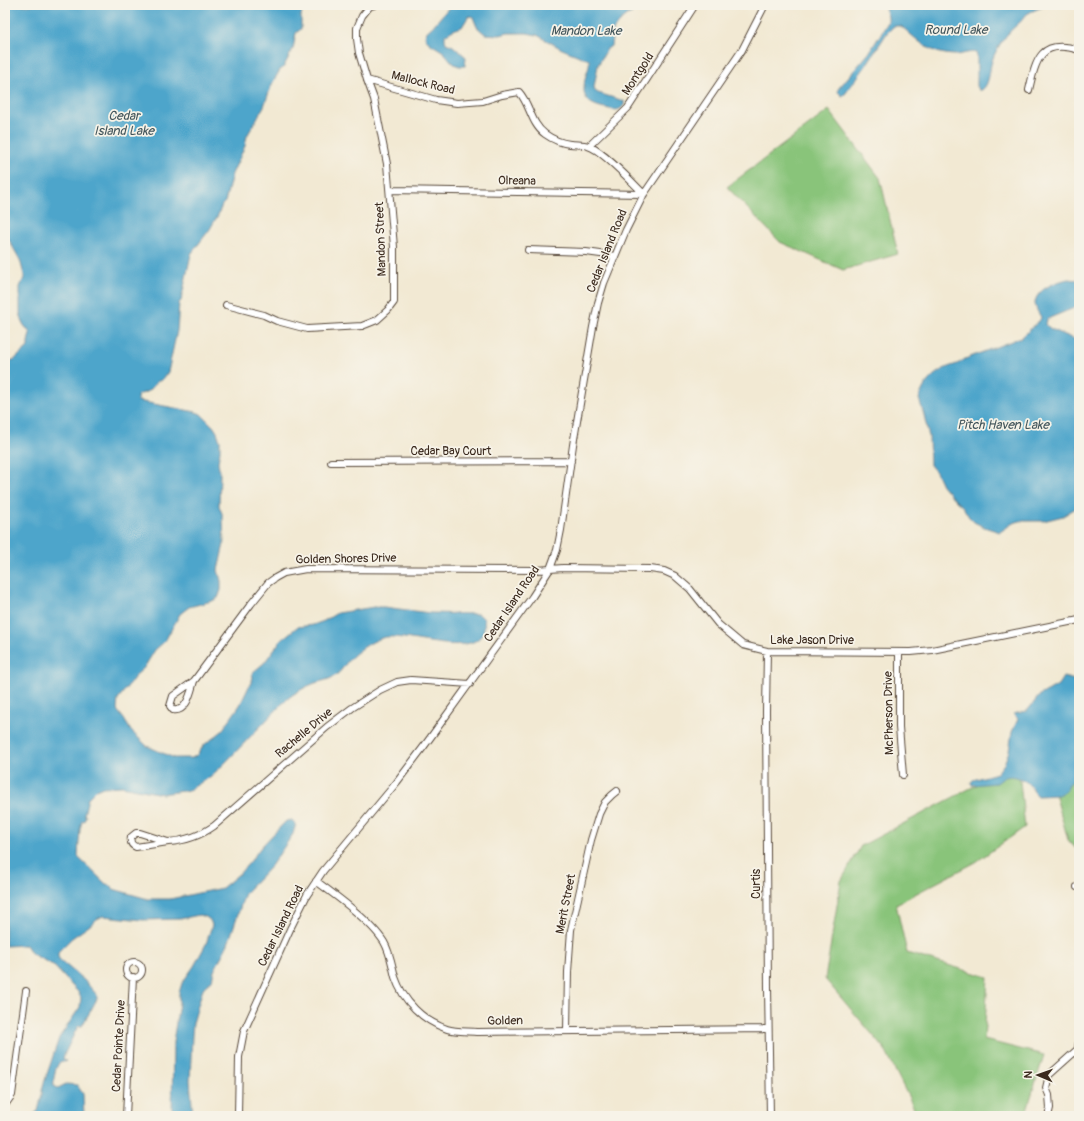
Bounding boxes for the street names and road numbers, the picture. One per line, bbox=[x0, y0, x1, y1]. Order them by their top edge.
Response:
street label: Montgold bbox=[619, 50, 657, 98]
street label: Mallock Road bbox=[390, 68, 456, 98]
street label: Olreana bbox=[498, 173, 537, 189]
street label: Mandon Street bbox=[372, 201, 390, 277]
street label: Cedar Island Road bbox=[583, 207, 631, 295]
street label: Cedar Bay Court bbox=[411, 444, 492, 459]
street label: Golden Shores Drive bbox=[295, 551, 397, 567]
street label: Cedar Island Road bbox=[481, 563, 543, 645]
street label: Lake Jason Drive bbox=[770, 633, 854, 648]
street label: McPherson Drive bbox=[881, 671, 897, 755]
street label: Rachelle Drive bbox=[272, 705, 336, 761]
street label: Curtis bbox=[749, 868, 764, 899]
street label: Merit Street bbox=[553, 872, 579, 935]
street label: Cedar Island Road bbox=[255, 883, 307, 969]
street label: Cedar Pointe Drive bbox=[109, 999, 129, 1093]
street label: Golden bbox=[487, 1013, 523, 1029]

